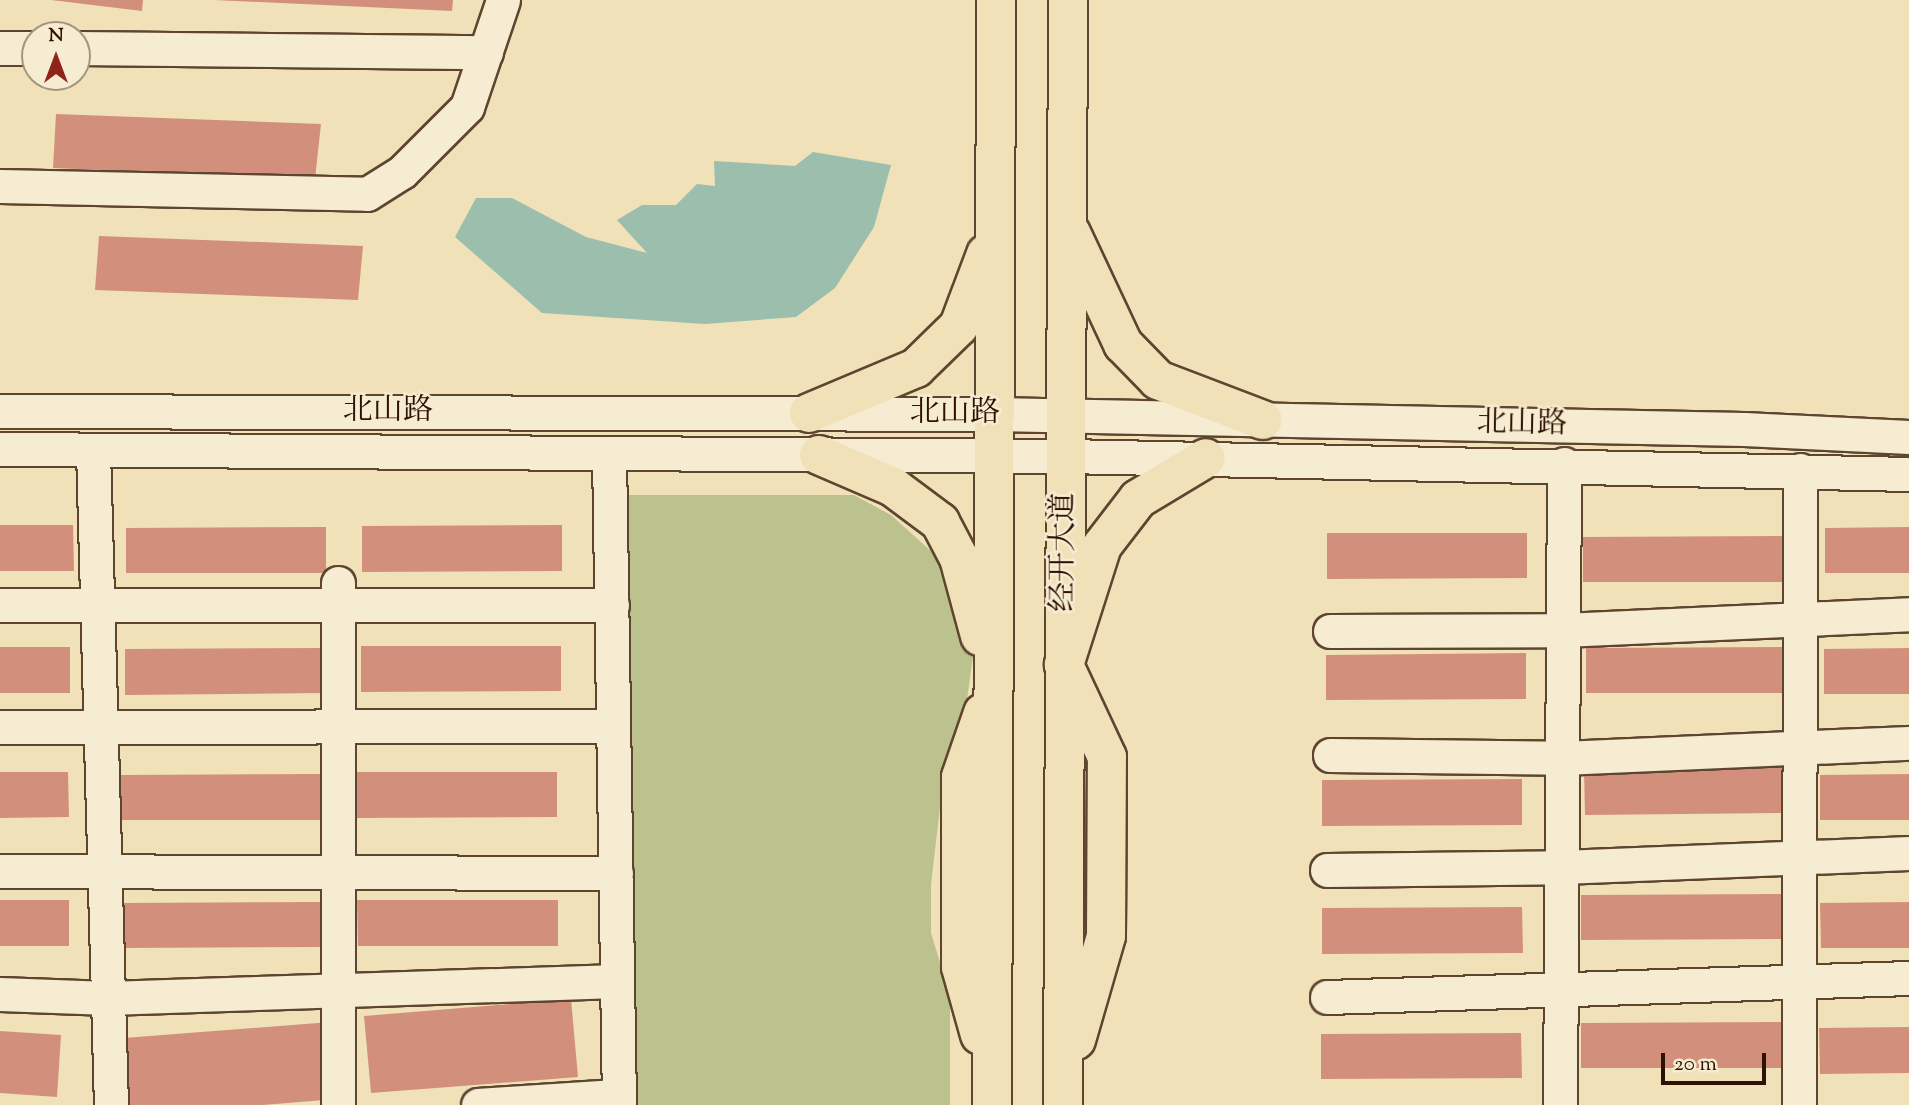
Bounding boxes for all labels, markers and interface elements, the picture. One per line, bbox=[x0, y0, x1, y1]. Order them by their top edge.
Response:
north arrow bbox=[21, 21, 91, 91]
text: N bbox=[48, 23, 64, 50]
street label: 北山路 bbox=[343, 394, 433, 430]
street label: 北山路 bbox=[910, 396, 1000, 432]
street label: 北山路 bbox=[1477, 406, 1567, 444]
street label: 经开大道 bbox=[1047, 492, 1083, 612]
scale bar bbox=[1664, 1038, 1769, 1082]
text: 20 m bbox=[1674, 1050, 1717, 1080]

